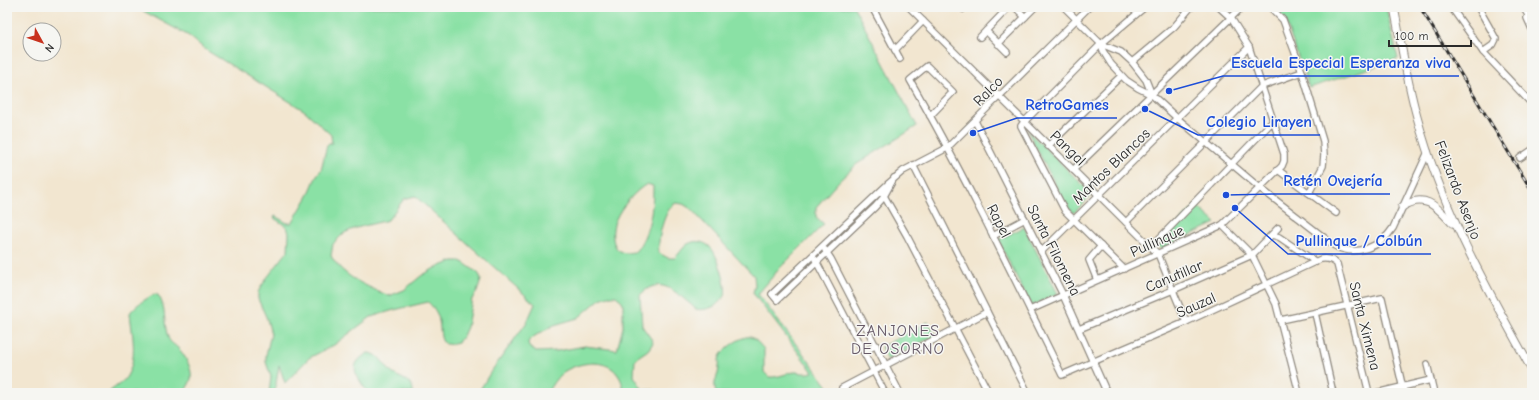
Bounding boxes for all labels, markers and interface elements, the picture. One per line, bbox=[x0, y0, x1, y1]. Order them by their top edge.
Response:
north arrow bbox=[22, 22, 62, 62]
scale bar bbox=[1389, 22, 1471, 48]
text: 100 m bbox=[1395, 29, 1428, 43]
text: N bbox=[42, 41, 57, 55]
callout: Escuela Especial Esperanza viva bbox=[1223, 48, 1459, 76]
text: Escuela Especial Esperanza viva bbox=[1231, 54, 1451, 72]
street label: Ralco bbox=[969, 72, 1007, 110]
callout: RetroGames bbox=[1017, 90, 1117, 118]
text: RetroGames bbox=[1025, 96, 1109, 114]
callout: Colegio Lirayen bbox=[1198, 107, 1320, 135]
text: Colegio Lirayen bbox=[1206, 113, 1312, 131]
street label: Mantos Blancos bbox=[1068, 124, 1154, 208]
street label: Pangal bbox=[1046, 127, 1090, 169]
street label: Felizardo Asenjo bbox=[1431, 138, 1485, 242]
callout: Retén Ovejería bbox=[1275, 166, 1390, 194]
text: Retén Ovejería bbox=[1283, 172, 1383, 190]
street label: Rapel bbox=[983, 201, 1015, 241]
street label: Santa Filomena bbox=[1023, 201, 1085, 299]
street label: Pullinque bbox=[1127, 221, 1187, 261]
callout: Pullinque / Colbún bbox=[1288, 226, 1431, 254]
text: Pullinque / Colbún bbox=[1295, 232, 1423, 250]
street label: Canutillar bbox=[1142, 256, 1206, 296]
street label: Santa Ximena bbox=[1345, 280, 1385, 372]
street label: Sauzal bbox=[1174, 288, 1218, 322]
district label: ZANJONES DE OSORNO bbox=[851, 322, 945, 358]

